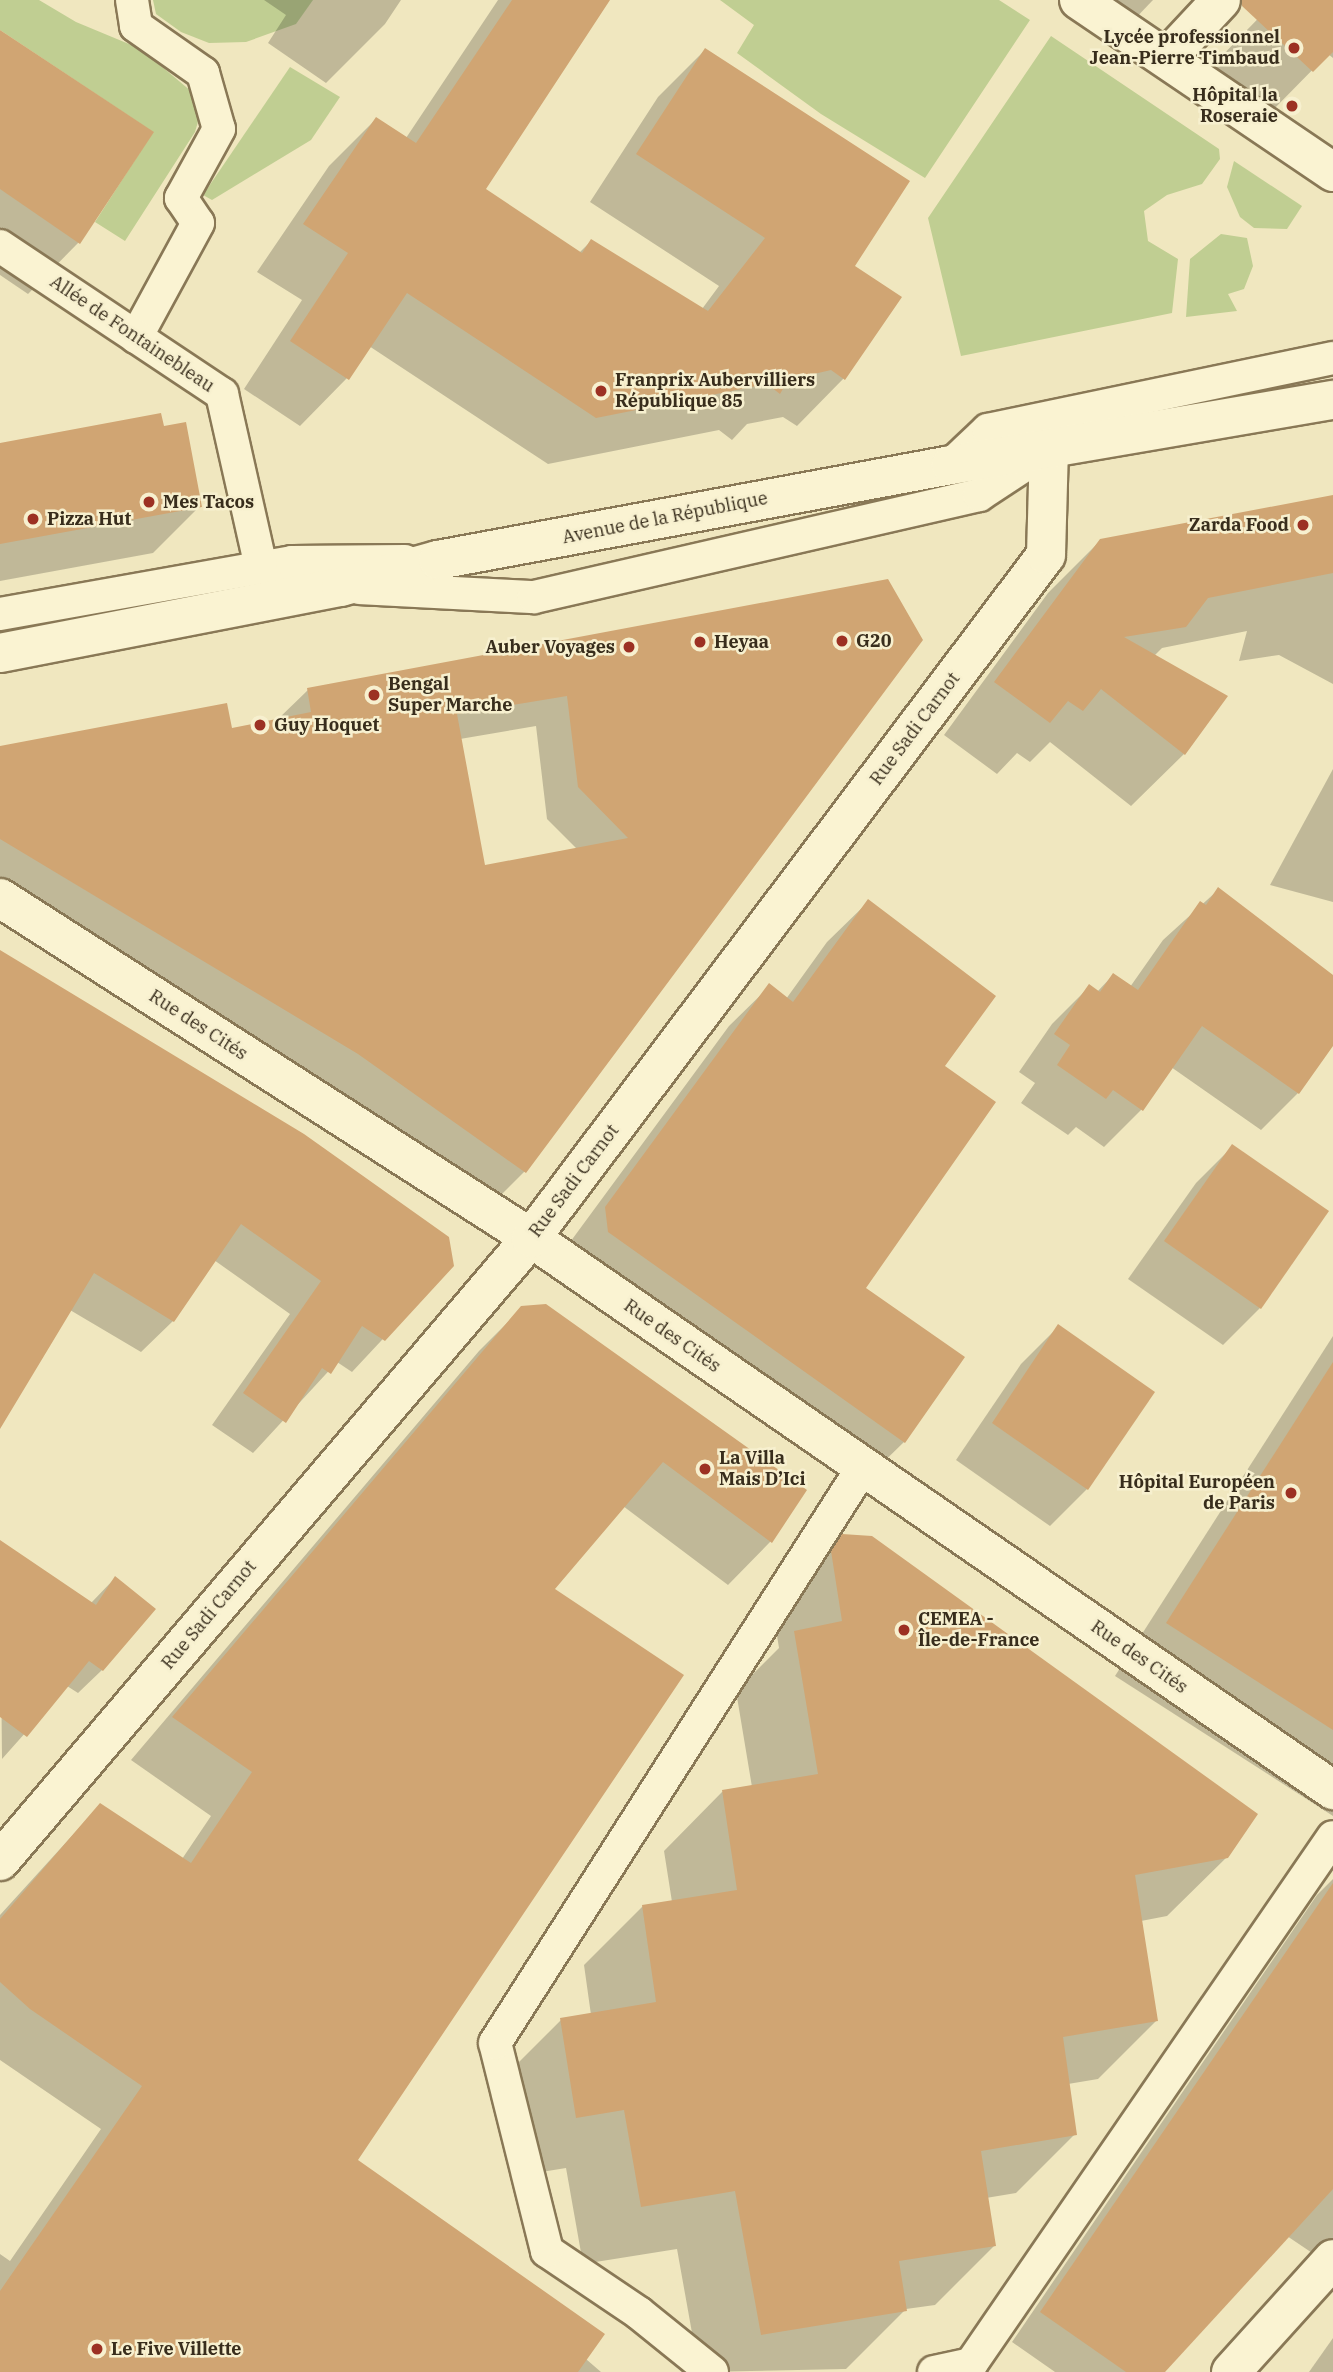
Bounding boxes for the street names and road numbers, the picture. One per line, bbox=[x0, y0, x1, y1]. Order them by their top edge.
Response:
street label: Allée de Fontainebleau bbox=[46, 271, 218, 397]
street label: Avenue de la République bbox=[561, 487, 769, 549]
street label: Rue Sadi Carnot bbox=[866, 668, 964, 790]
street label: Rue des Cités bbox=[145, 985, 251, 1065]
street label: Rue Sadi Carnot bbox=[525, 1120, 623, 1242]
street label: Rue des Cités bbox=[620, 1295, 724, 1377]
street label: Rue Sadi Carnot bbox=[157, 1556, 261, 1674]
street label: Rue des Cités bbox=[1087, 1616, 1191, 1698]

